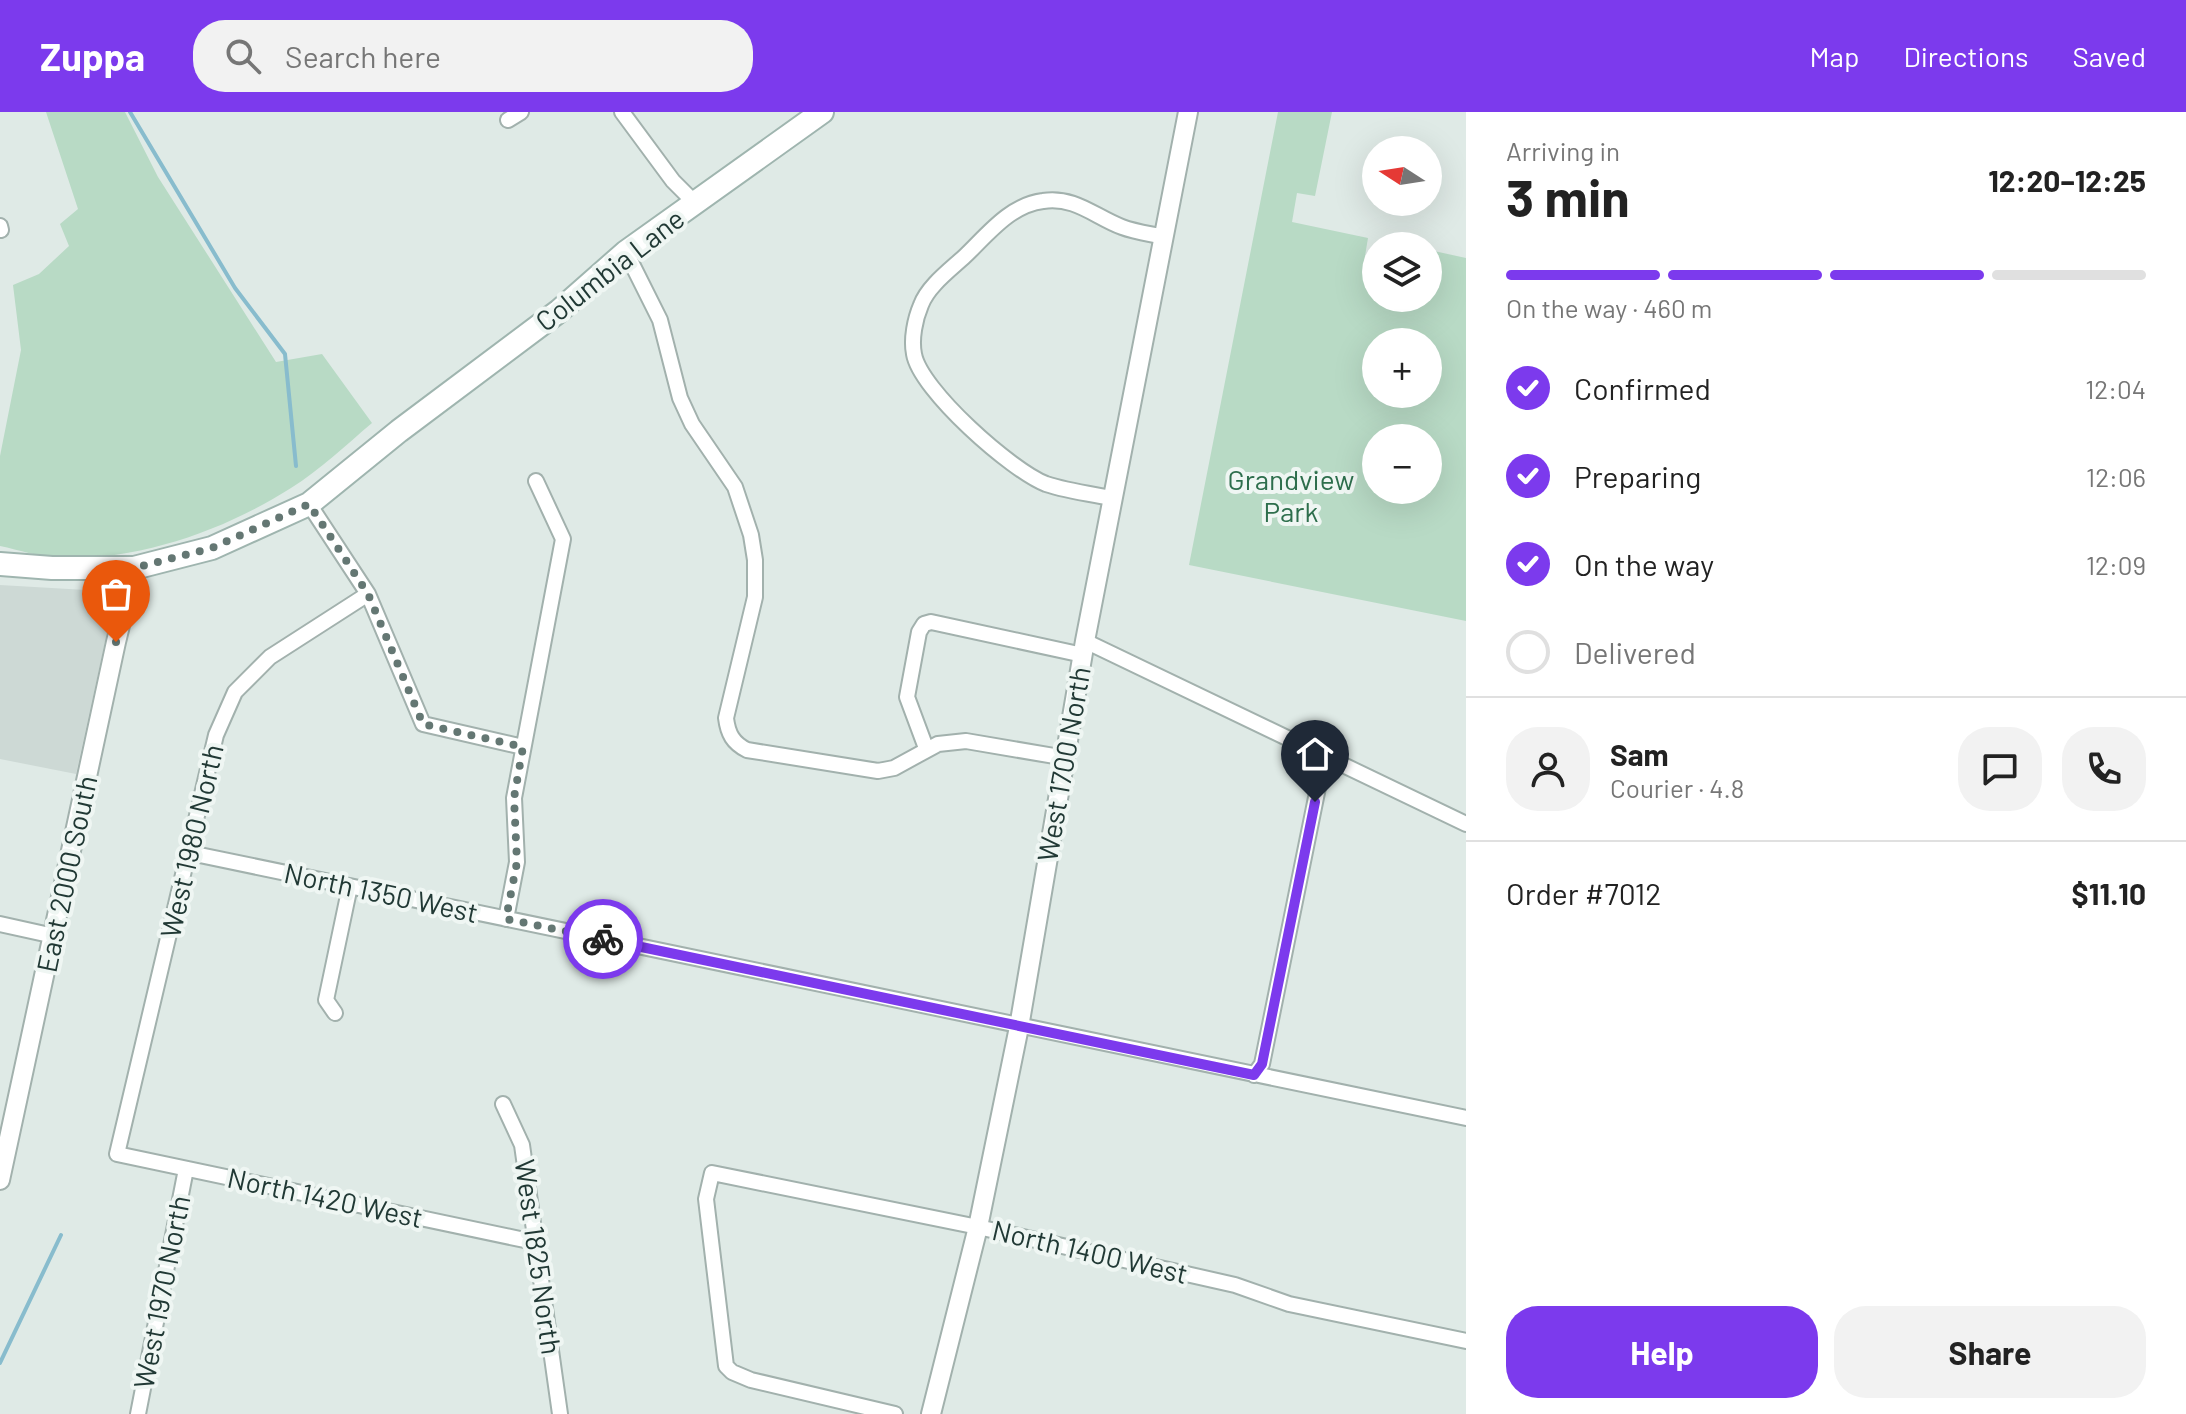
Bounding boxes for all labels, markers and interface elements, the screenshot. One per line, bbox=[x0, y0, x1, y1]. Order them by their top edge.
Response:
search box bbox=[193, 20, 753, 92]
text: Zuppa bbox=[40, 33, 145, 79]
icon: search bbox=[221, 34, 265, 78]
text: Search here bbox=[285, 38, 441, 74]
text: Map bbox=[1810, 39, 1859, 73]
text: Directions bbox=[1903, 39, 2029, 73]
text: Saved bbox=[2073, 39, 2146, 73]
text: Arriving in bbox=[1506, 135, 1620, 166]
north arrow bbox=[1362, 136, 1442, 216]
map controls bbox=[1362, 136, 1442, 504]
text: 12:20–12:25 bbox=[1988, 162, 2146, 198]
text: 3 min bbox=[1506, 165, 1630, 227]
street label: Columbia Lane bbox=[528, 201, 690, 338]
button: layers bbox=[1362, 232, 1442, 312]
text: On the way · 460 m bbox=[1506, 292, 1712, 323]
button: + bbox=[1362, 328, 1442, 408]
icon: check bbox=[1506, 366, 1550, 410]
text: Confirmed bbox=[1574, 370, 1711, 406]
text: 12:04 bbox=[2085, 373, 2146, 404]
button: − bbox=[1362, 424, 1442, 504]
icon: check bbox=[1506, 454, 1550, 498]
text: Preparing bbox=[1574, 458, 1701, 494]
text: 12:06 bbox=[2086, 461, 2146, 492]
park label: Grandview Park bbox=[1228, 462, 1354, 528]
icon: check bbox=[1506, 542, 1550, 586]
text: On the way bbox=[1574, 546, 1714, 582]
text: 12:09 bbox=[2086, 549, 2146, 580]
pin bbox=[82, 560, 150, 642]
icon: bag bbox=[94, 572, 138, 616]
text: Delivered bbox=[1574, 634, 1696, 670]
street label: West 1700 North bbox=[1029, 664, 1097, 864]
pin bbox=[1281, 720, 1349, 802]
button: person bbox=[1506, 727, 1590, 811]
button: chat bbox=[1958, 727, 2042, 811]
button: phone bbox=[2062, 727, 2146, 811]
icon: home bbox=[1293, 732, 1337, 776]
text: Sam bbox=[1610, 736, 1669, 772]
street label: West 1980 North bbox=[152, 741, 230, 941]
street label: East 2000 South bbox=[29, 772, 103, 975]
text: Courier · 4.8 bbox=[1610, 772, 1744, 803]
street label: North 1350 West bbox=[281, 855, 481, 929]
text: Order #7012 bbox=[1506, 875, 1661, 911]
text: $11.10 bbox=[2072, 875, 2146, 911]
courier bbox=[563, 899, 643, 979]
icon: bike bbox=[581, 917, 625, 961]
street label: West 1825 North bbox=[508, 1157, 570, 1357]
street label: North 1420 West bbox=[224, 1160, 426, 1234]
street label: West 1970 North bbox=[126, 1192, 196, 1391]
street label: North 1400 West bbox=[989, 1212, 1191, 1290]
button: Help bbox=[1506, 1306, 1818, 1398]
button: Share bbox=[1834, 1306, 2146, 1398]

